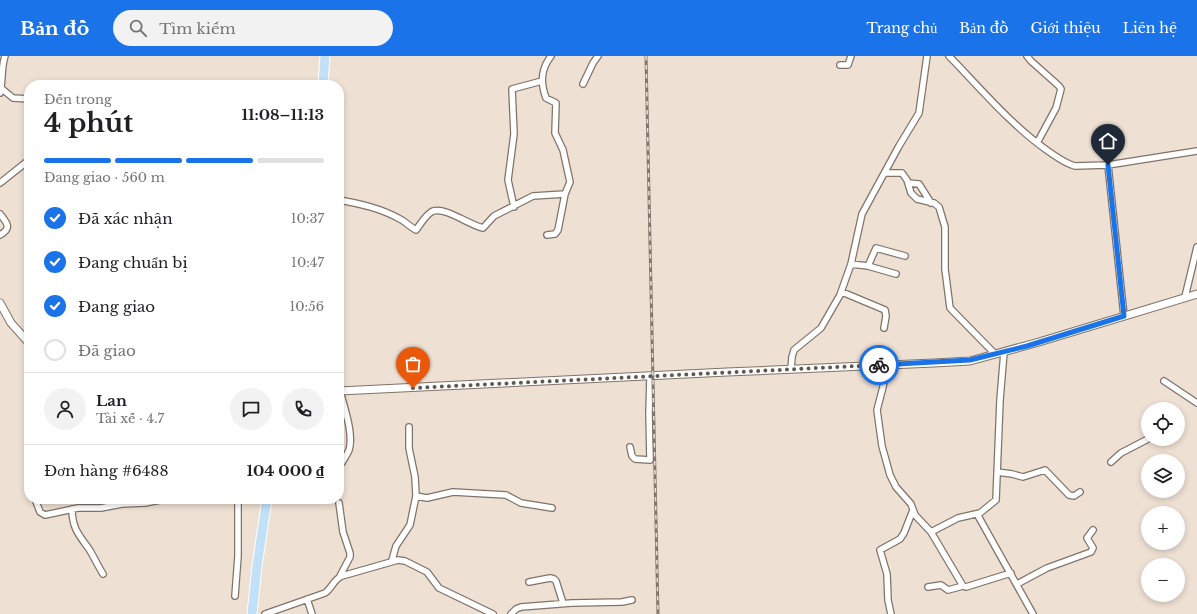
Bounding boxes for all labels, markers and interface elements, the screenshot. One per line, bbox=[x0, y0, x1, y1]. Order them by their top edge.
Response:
search box bbox=[113, 10, 393, 46]
text: Bản đồ bbox=[20, 17, 89, 40]
icon: search bbox=[127, 17, 149, 39]
text: Tìm kiếm bbox=[159, 19, 236, 38]
text: Trang chủ bbox=[867, 19, 937, 37]
text: Bản đồ bbox=[959, 19, 1008, 37]
text: Giới thiệu bbox=[1030, 19, 1101, 37]
text: Liên hệ bbox=[1123, 19, 1177, 37]
text: Đến trong bbox=[44, 91, 112, 108]
text: 11:08–11:13 bbox=[241, 105, 324, 124]
text: 4 phút bbox=[44, 107, 133, 139]
pin bbox=[1091, 124, 1125, 165]
icon: home bbox=[1097, 130, 1119, 152]
text: Đang giao · 560 m bbox=[44, 169, 165, 186]
icon: check bbox=[44, 207, 66, 229]
text: Đã xác nhận bbox=[78, 209, 172, 228]
text: 10:37 bbox=[291, 210, 324, 227]
icon: check bbox=[44, 251, 66, 273]
text: Đang chuẩn bị bbox=[78, 253, 188, 272]
text: 10:47 bbox=[291, 254, 324, 271]
icon: check bbox=[44, 295, 66, 317]
text: Đang giao bbox=[78, 297, 155, 316]
text: 10:56 bbox=[289, 298, 324, 315]
text: Đã giao bbox=[78, 341, 136, 360]
courier bbox=[859, 345, 899, 385]
pin bbox=[396, 347, 430, 388]
icon: bag bbox=[402, 353, 424, 375]
icon: bike bbox=[868, 354, 890, 376]
button: person bbox=[44, 388, 86, 430]
button: chat bbox=[230, 388, 272, 430]
button: phone bbox=[282, 388, 324, 430]
text: Lan bbox=[96, 391, 127, 410]
map controls bbox=[1141, 402, 1185, 602]
button: locate bbox=[1141, 402, 1185, 446]
text: Tài xế · 4.7 bbox=[96, 410, 164, 427]
button: layers bbox=[1141, 454, 1185, 498]
text: Đơn hàng #6488 bbox=[44, 461, 168, 480]
text: 104 000 ₫ bbox=[247, 461, 324, 480]
button: + bbox=[1141, 506, 1185, 550]
button: − bbox=[1141, 558, 1185, 602]

